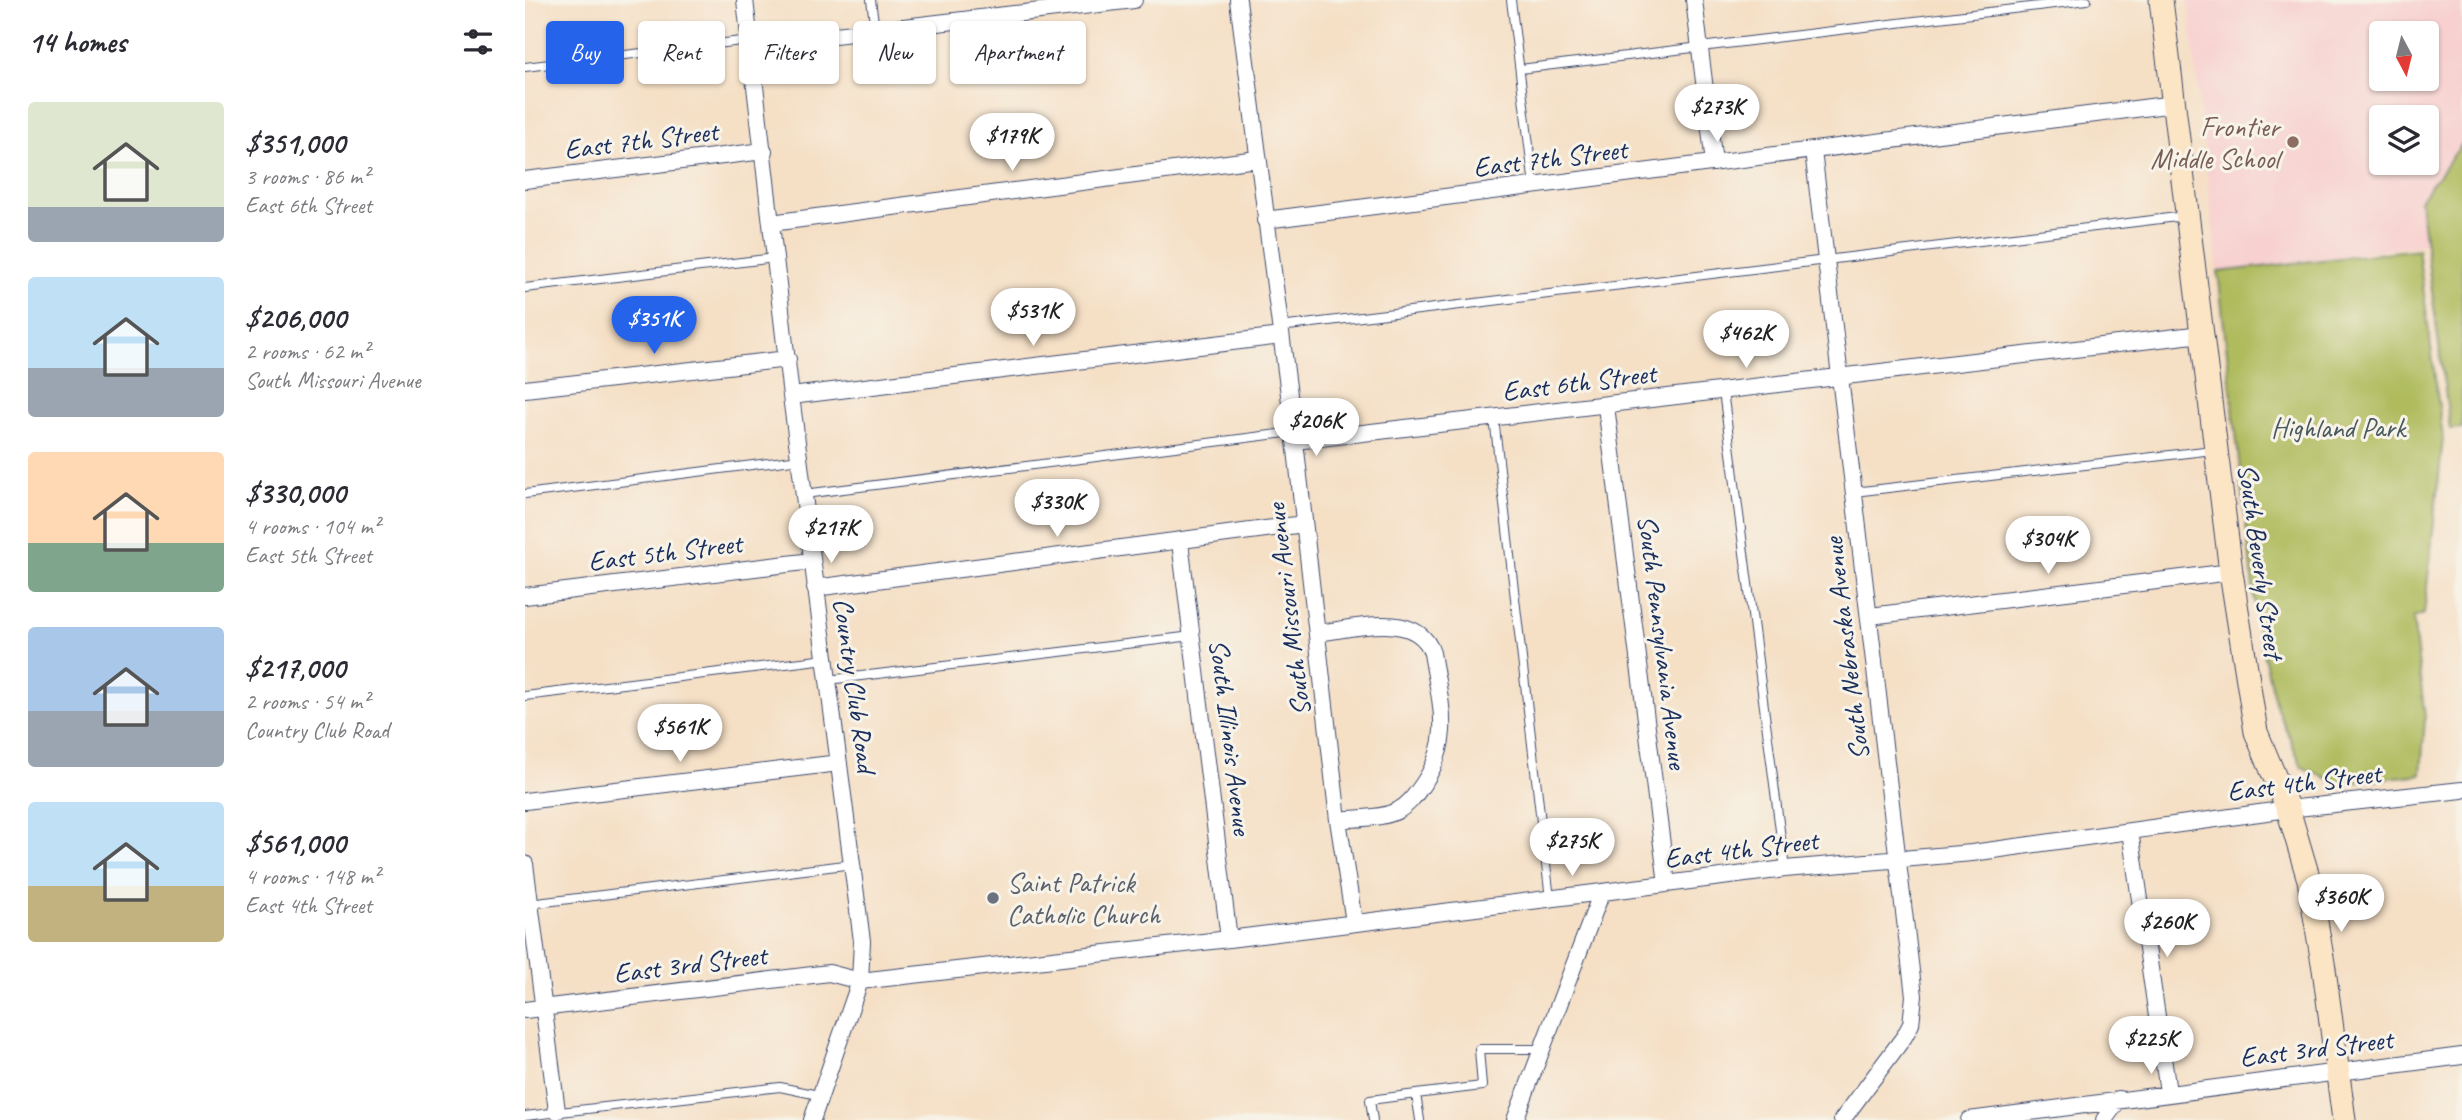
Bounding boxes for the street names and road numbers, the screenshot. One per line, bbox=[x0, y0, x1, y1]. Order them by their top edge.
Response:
street label: East 7th Street bbox=[562, 113, 722, 167]
street label: East 7th Street bbox=[1471, 131, 1631, 185]
street label: East 6th Street bbox=[1500, 355, 1660, 409]
street label: South Beverly Street bbox=[2230, 461, 2293, 664]
street label: South Missouri Avenue bbox=[1257, 500, 1318, 718]
street label: South Pennsylvania Avenue bbox=[1630, 513, 1696, 773]
street label: East 5th Street bbox=[586, 525, 746, 579]
street label: South Nebraska Avenue bbox=[1815, 534, 1877, 762]
street label: Country Club Road bbox=[825, 596, 885, 778]
street label: South Illinois Avenue bbox=[1202, 637, 1261, 839]
street label: East 4th Street bbox=[2225, 755, 2385, 809]
street label: East 4th Street bbox=[1662, 822, 1822, 876]
street label: East 3rd Street bbox=[612, 937, 771, 991]
street label: East 3rd Street bbox=[2238, 1021, 2397, 1075]

